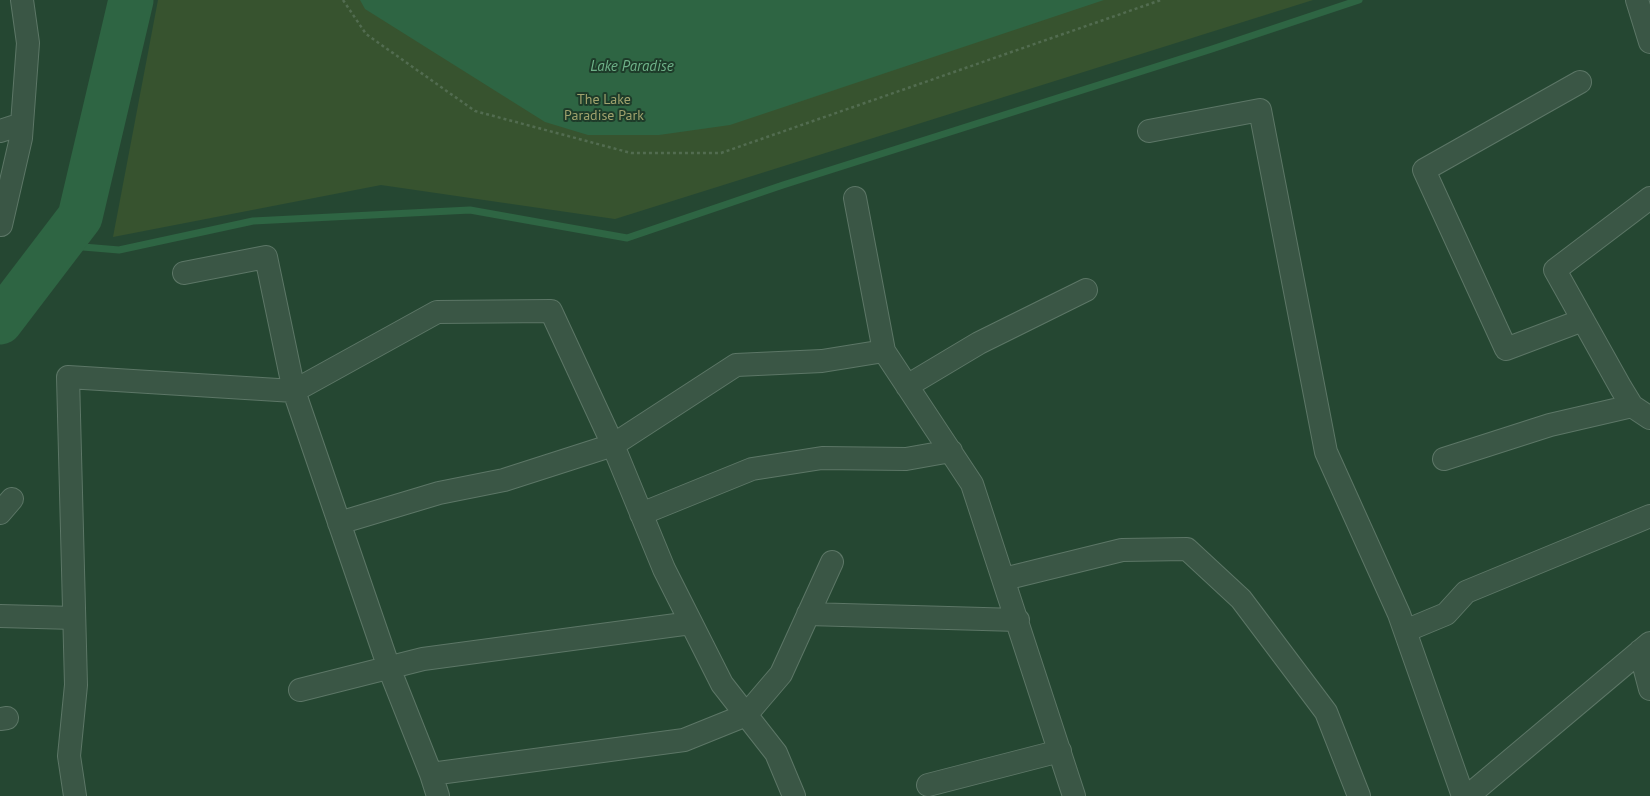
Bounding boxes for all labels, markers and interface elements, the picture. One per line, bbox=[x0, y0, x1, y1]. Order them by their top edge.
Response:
water label: Lake Paradise bbox=[590, 58, 674, 76]
park label: The Lake Paradise Park bbox=[564, 92, 644, 124]

